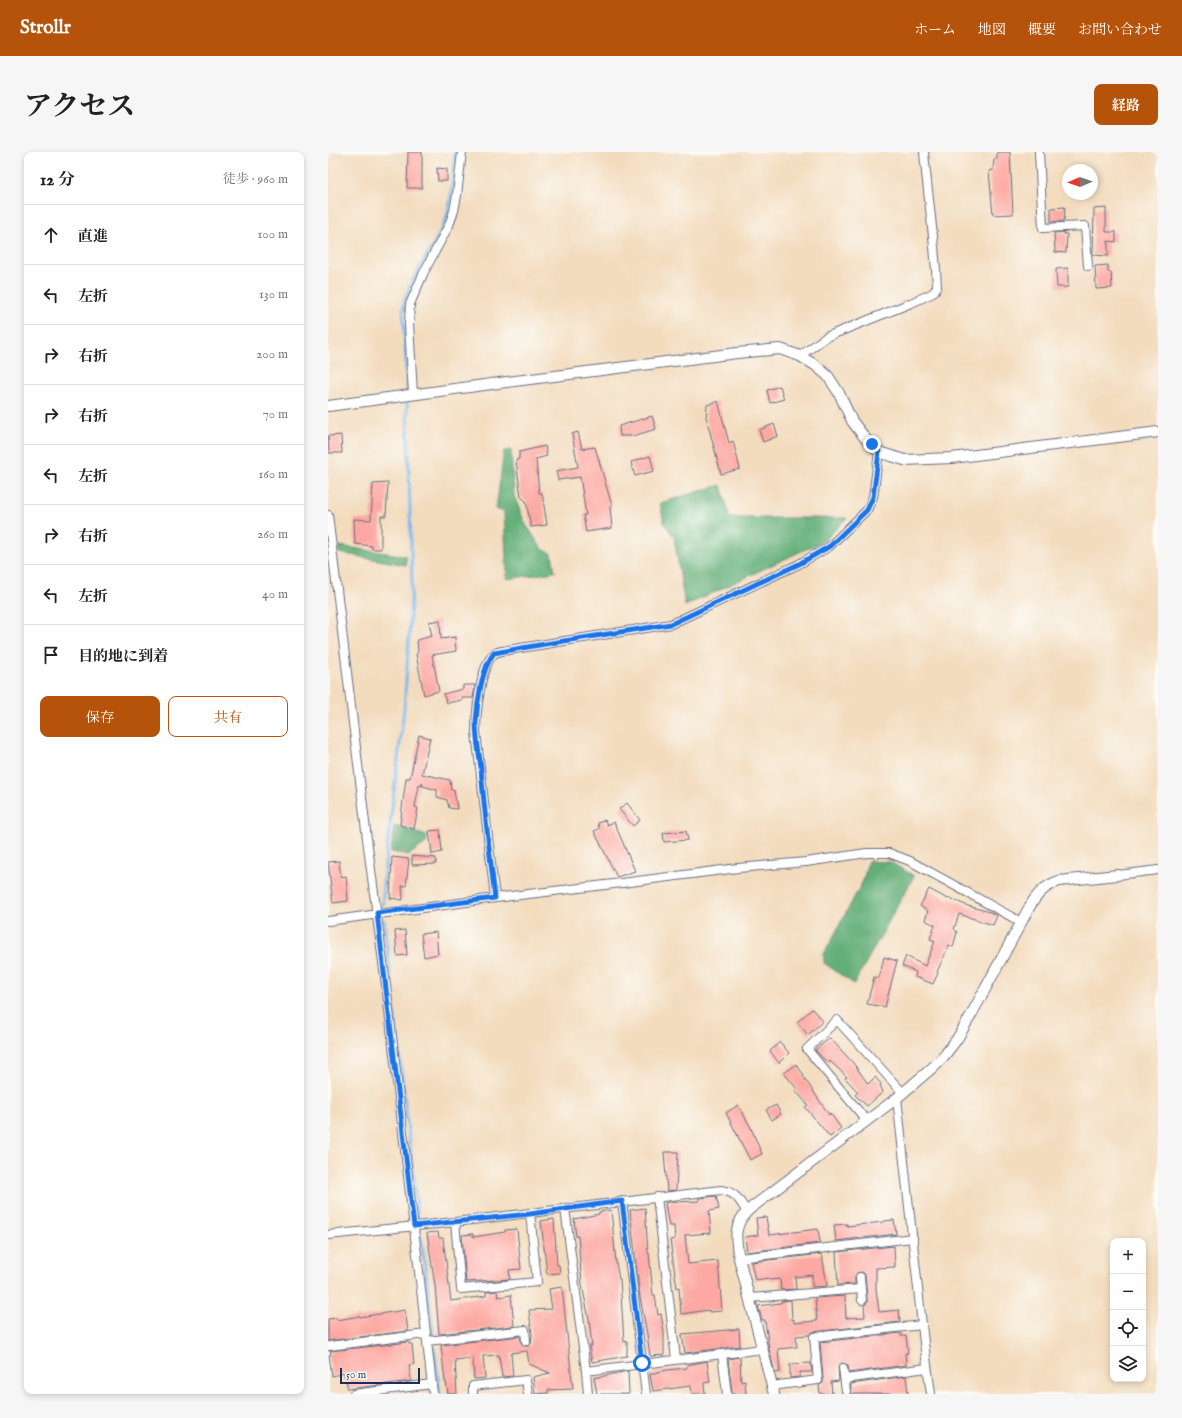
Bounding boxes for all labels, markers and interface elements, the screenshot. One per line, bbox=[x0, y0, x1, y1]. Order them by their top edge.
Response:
text: Strollr bbox=[20, 16, 71, 40]
text: ホーム bbox=[914, 21, 956, 39]
text: 地図 bbox=[978, 21, 1006, 39]
text: 概要 bbox=[1028, 21, 1056, 39]
text: お問い合わせ bbox=[1078, 21, 1162, 39]
button: 経路 bbox=[1094, 84, 1158, 125]
text: アクセス bbox=[24, 90, 135, 125]
north arrow bbox=[1062, 164, 1098, 200]
text: 12 分 bbox=[40, 170, 75, 191]
text: 徒歩 · 960 m bbox=[223, 171, 288, 188]
icon: ahead bbox=[40, 224, 62, 246]
text: 100 m bbox=[258, 226, 288, 243]
text: 直進 bbox=[78, 227, 108, 246]
icon: left bbox=[40, 284, 62, 306]
text: 130 m bbox=[259, 286, 288, 303]
text: 左折 bbox=[78, 287, 108, 306]
icon: right bbox=[40, 344, 62, 366]
text: 200 m bbox=[256, 346, 288, 363]
text: 右折 bbox=[78, 347, 108, 366]
icon: right bbox=[40, 404, 62, 426]
text: 70 m bbox=[263, 406, 288, 423]
text: 右折 bbox=[78, 407, 108, 426]
route end bbox=[863, 435, 881, 453]
icon: left bbox=[40, 464, 62, 486]
text: 160 m bbox=[258, 466, 288, 483]
text: 左折 bbox=[78, 467, 108, 486]
icon: right bbox=[40, 524, 62, 546]
text: 260 m bbox=[257, 526, 288, 543]
text: 右折 bbox=[78, 527, 108, 546]
icon: left bbox=[40, 584, 62, 606]
text: 40 m bbox=[262, 586, 288, 603]
text: 左折 bbox=[78, 587, 108, 606]
icon: arrive bbox=[40, 644, 62, 666]
text: 目的地に到着 bbox=[78, 647, 168, 666]
button: 保存 bbox=[40, 696, 160, 737]
button: 共有 bbox=[168, 696, 288, 737]
map controls bbox=[1110, 1238, 1146, 1382]
button: + bbox=[1110, 1238, 1146, 1274]
button: − bbox=[1110, 1274, 1146, 1310]
button: locate bbox=[1110, 1310, 1146, 1346]
button: layers bbox=[1110, 1346, 1146, 1382]
route start bbox=[633, 1354, 651, 1372]
scale bar bbox=[340, 1366, 420, 1385]
text: 50 m bbox=[346, 1368, 366, 1382]

